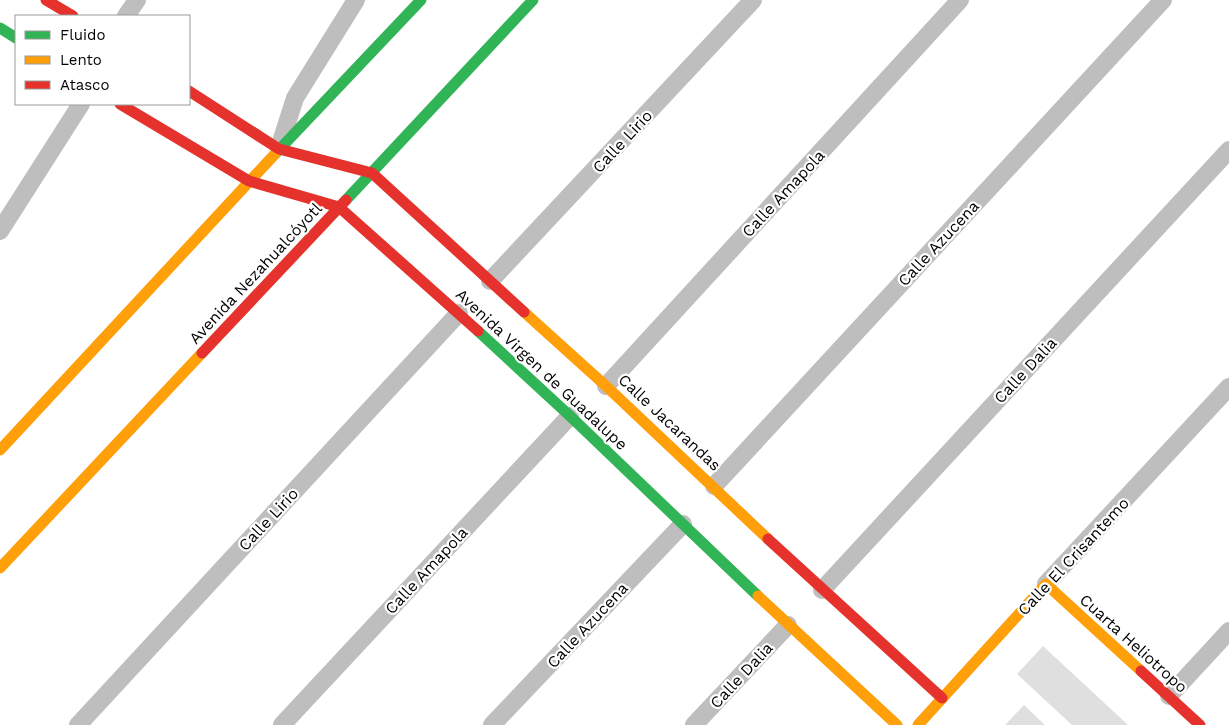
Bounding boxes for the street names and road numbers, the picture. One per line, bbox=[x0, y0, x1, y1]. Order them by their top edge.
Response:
street label: Calle Lirio bbox=[589, 106, 656, 177]
street label: Calle Amapola bbox=[738, 146, 829, 241]
street label: Calle Azucena bbox=[894, 197, 983, 290]
street label: Avenida Nezahualcóyotl bbox=[185, 199, 326, 348]
street label: Avenida Virgen de Guadalupe bbox=[452, 285, 631, 454]
street label: Calle Dalia bbox=[990, 333, 1061, 407]
street label: Calle Jacarandas bbox=[615, 370, 725, 475]
street label: Calle Lirio bbox=[235, 484, 302, 555]
street label: Calle El Crisantemo bbox=[1014, 493, 1133, 619]
street label: Calle Amapola bbox=[381, 523, 472, 618]
street label: Calle Azucena bbox=[543, 579, 632, 672]
street label: Cuarta Heliotropo bbox=[1076, 590, 1191, 697]
street label: Calle Dalia bbox=[706, 638, 777, 712]

